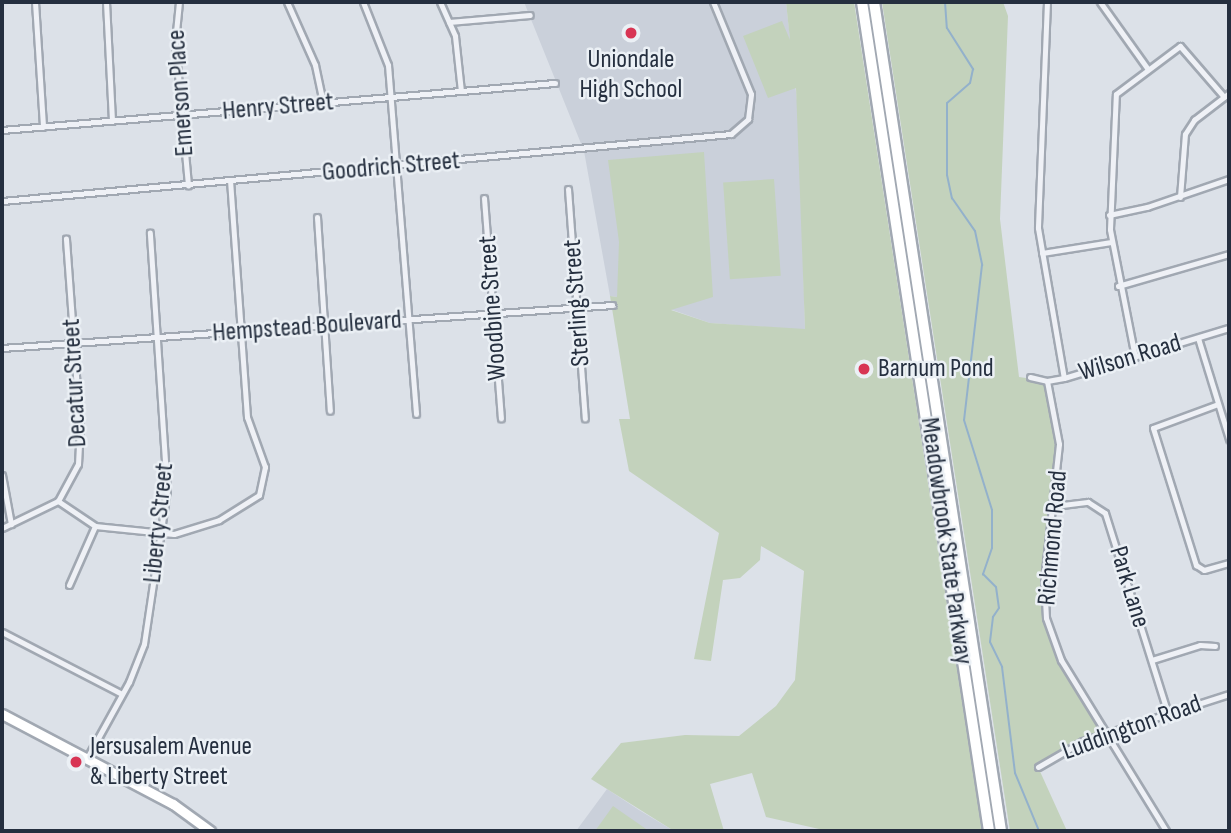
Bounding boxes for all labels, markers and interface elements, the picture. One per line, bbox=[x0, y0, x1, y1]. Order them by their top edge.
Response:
marker: Uniondale High School bbox=[623, 25, 639, 41]
street label: Emerson Place bbox=[161, 29, 201, 157]
place label: Uniondale High School bbox=[580, 44, 682, 106]
street label: Henry Street bbox=[221, 87, 335, 127]
street label: Goodrich Street bbox=[321, 145, 461, 189]
street label: Woodbine Street bbox=[472, 235, 514, 381]
street label: Sterling Street bbox=[557, 238, 597, 368]
street label: Hempstead Boulevard bbox=[211, 305, 403, 349]
street label: Decatur Street bbox=[56, 318, 94, 448]
street label: Wilson Road bbox=[1075, 328, 1185, 388]
place label: Barnum Pond bbox=[878, 353, 994, 385]
marker: Barnum Pond bbox=[856, 361, 872, 377]
street label: Meadowbrook State Parkway bbox=[913, 416, 979, 666]
street label: Liberty Street bbox=[137, 461, 181, 585]
street label: Richmond Road bbox=[1032, 469, 1074, 607]
street label: Park Lane bbox=[1102, 543, 1156, 631]
street label: Luddington Road bbox=[1058, 688, 1206, 768]
place label: Jersusalem Avenue & Liberty Street bbox=[90, 731, 252, 792]
marker: Jersusalem Avenue & Liberty Street bbox=[68, 754, 84, 770]

